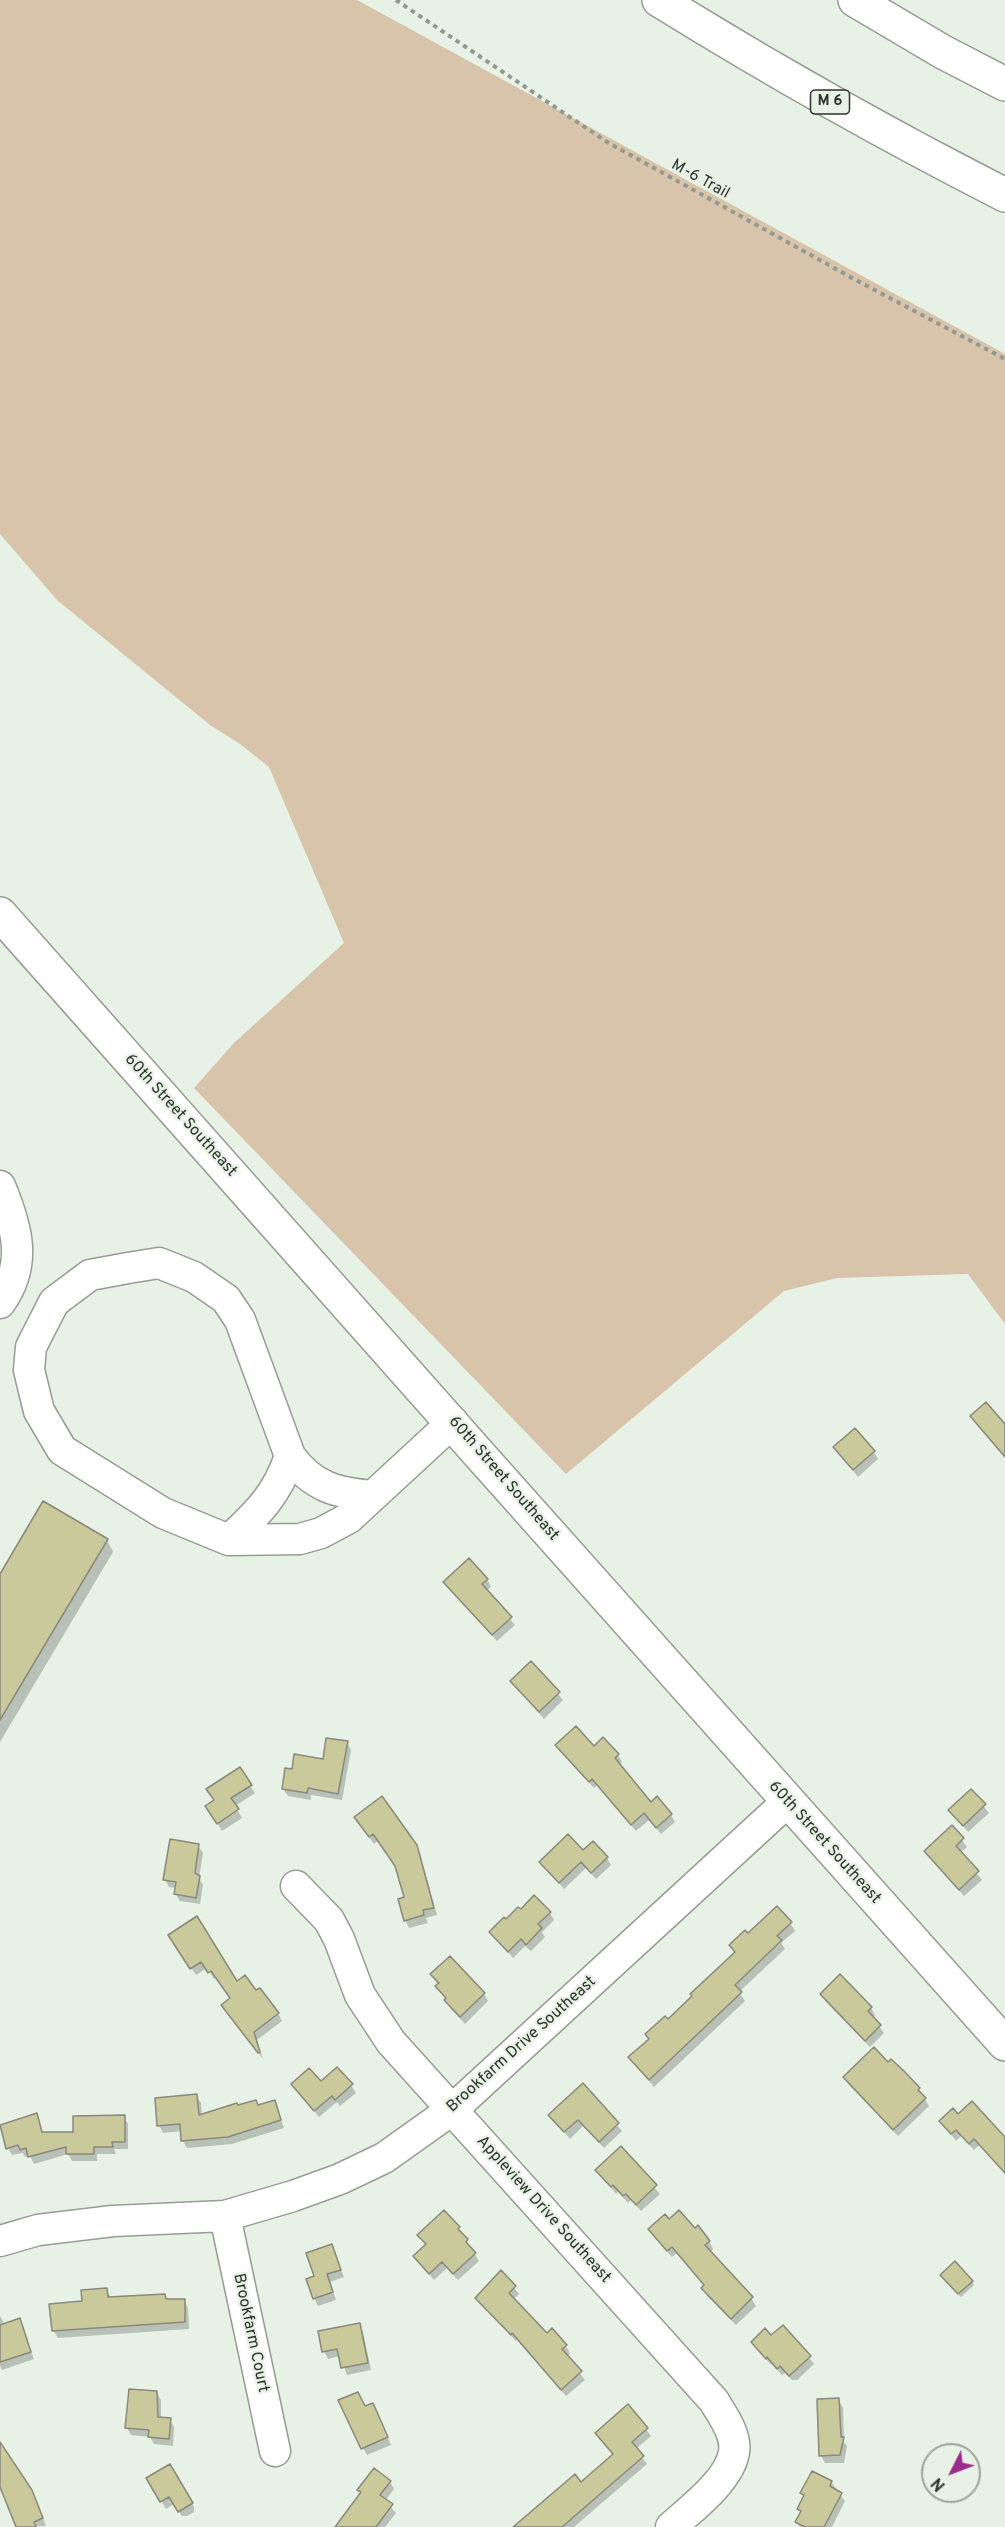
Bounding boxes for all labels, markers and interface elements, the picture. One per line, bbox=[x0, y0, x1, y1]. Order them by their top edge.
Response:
road number: M 6 bbox=[810, 90, 850, 114]
street label: M-6 Trail bbox=[667, 156, 733, 204]
street label: 60th Street Southeast bbox=[120, 1051, 240, 1181]
street label: 60th Street Southeast bbox=[444, 1413, 562, 1545]
street label: 60th Street Southeast bbox=[764, 1778, 884, 1908]
street label: Brookfarm Drive Southeast bbox=[443, 1973, 601, 2117]
street label: Appleview Drive Southeast bbox=[472, 2132, 614, 2288]
street label: Brookfarm Court bbox=[228, 2272, 272, 2394]
north arrow bbox=[921, 2443, 981, 2503]
text: N bbox=[928, 2473, 950, 2495]

